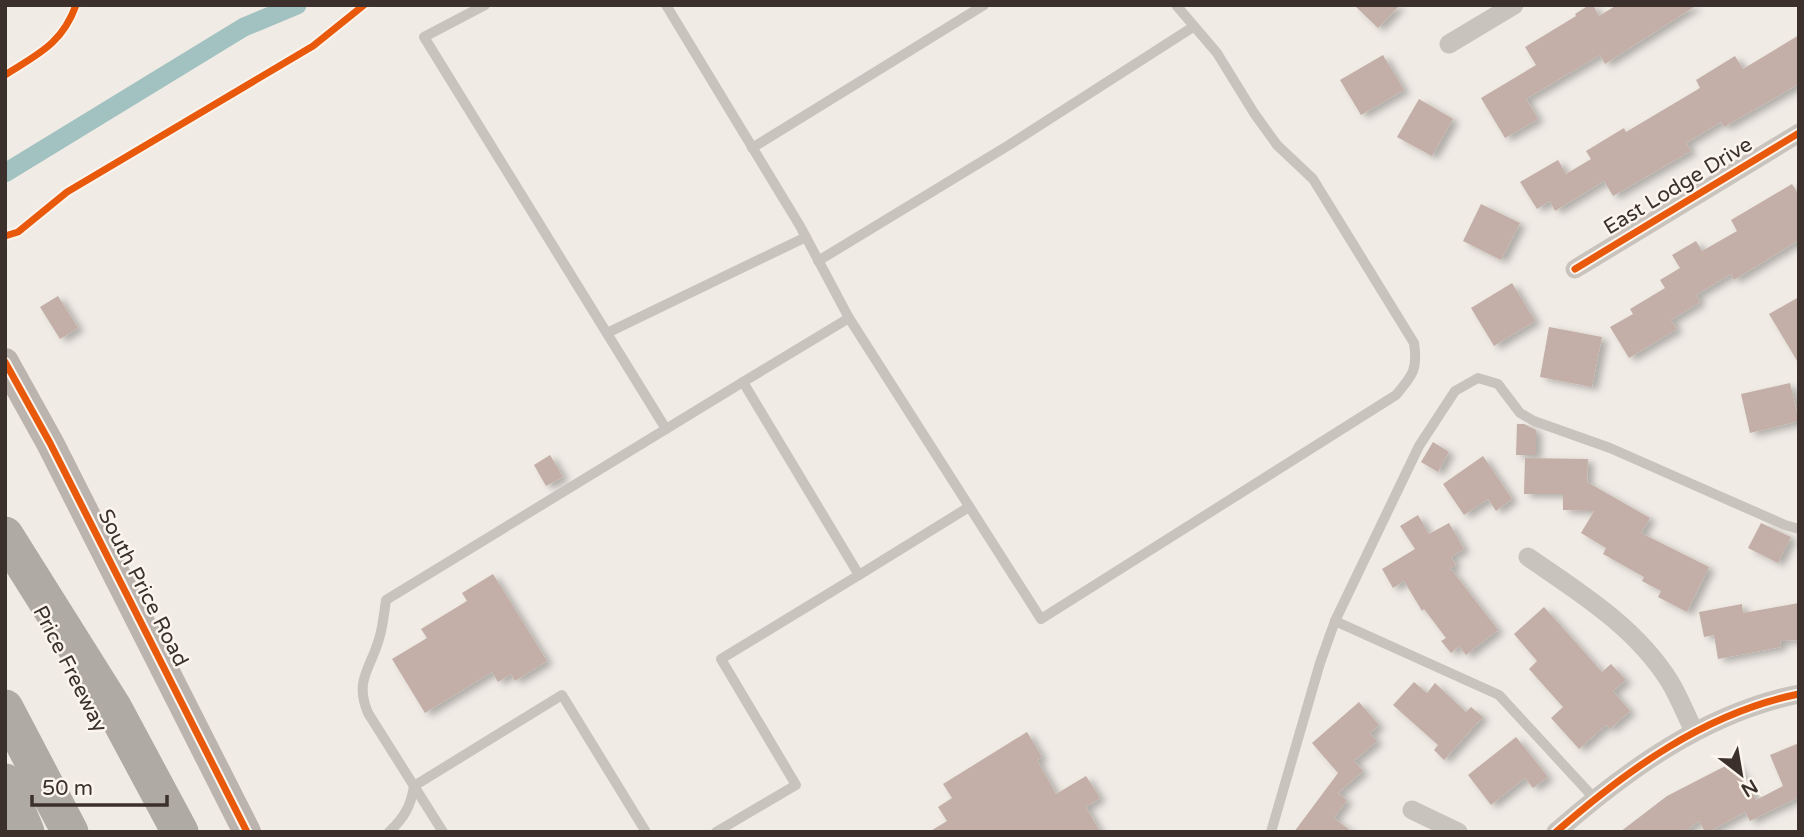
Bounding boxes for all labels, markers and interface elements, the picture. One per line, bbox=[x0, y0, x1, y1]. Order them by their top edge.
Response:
street label: East Lodge Drive bbox=[1599, 132, 1757, 240]
street label: South Price Road bbox=[93, 505, 193, 671]
street label: Price Freeway bbox=[27, 602, 113, 736]
north arrow bbox=[1706, 739, 1776, 809]
scale bar bbox=[32, 764, 166, 808]
text: N bbox=[1737, 774, 1761, 801]
text: 50 m bbox=[42, 776, 93, 801]

